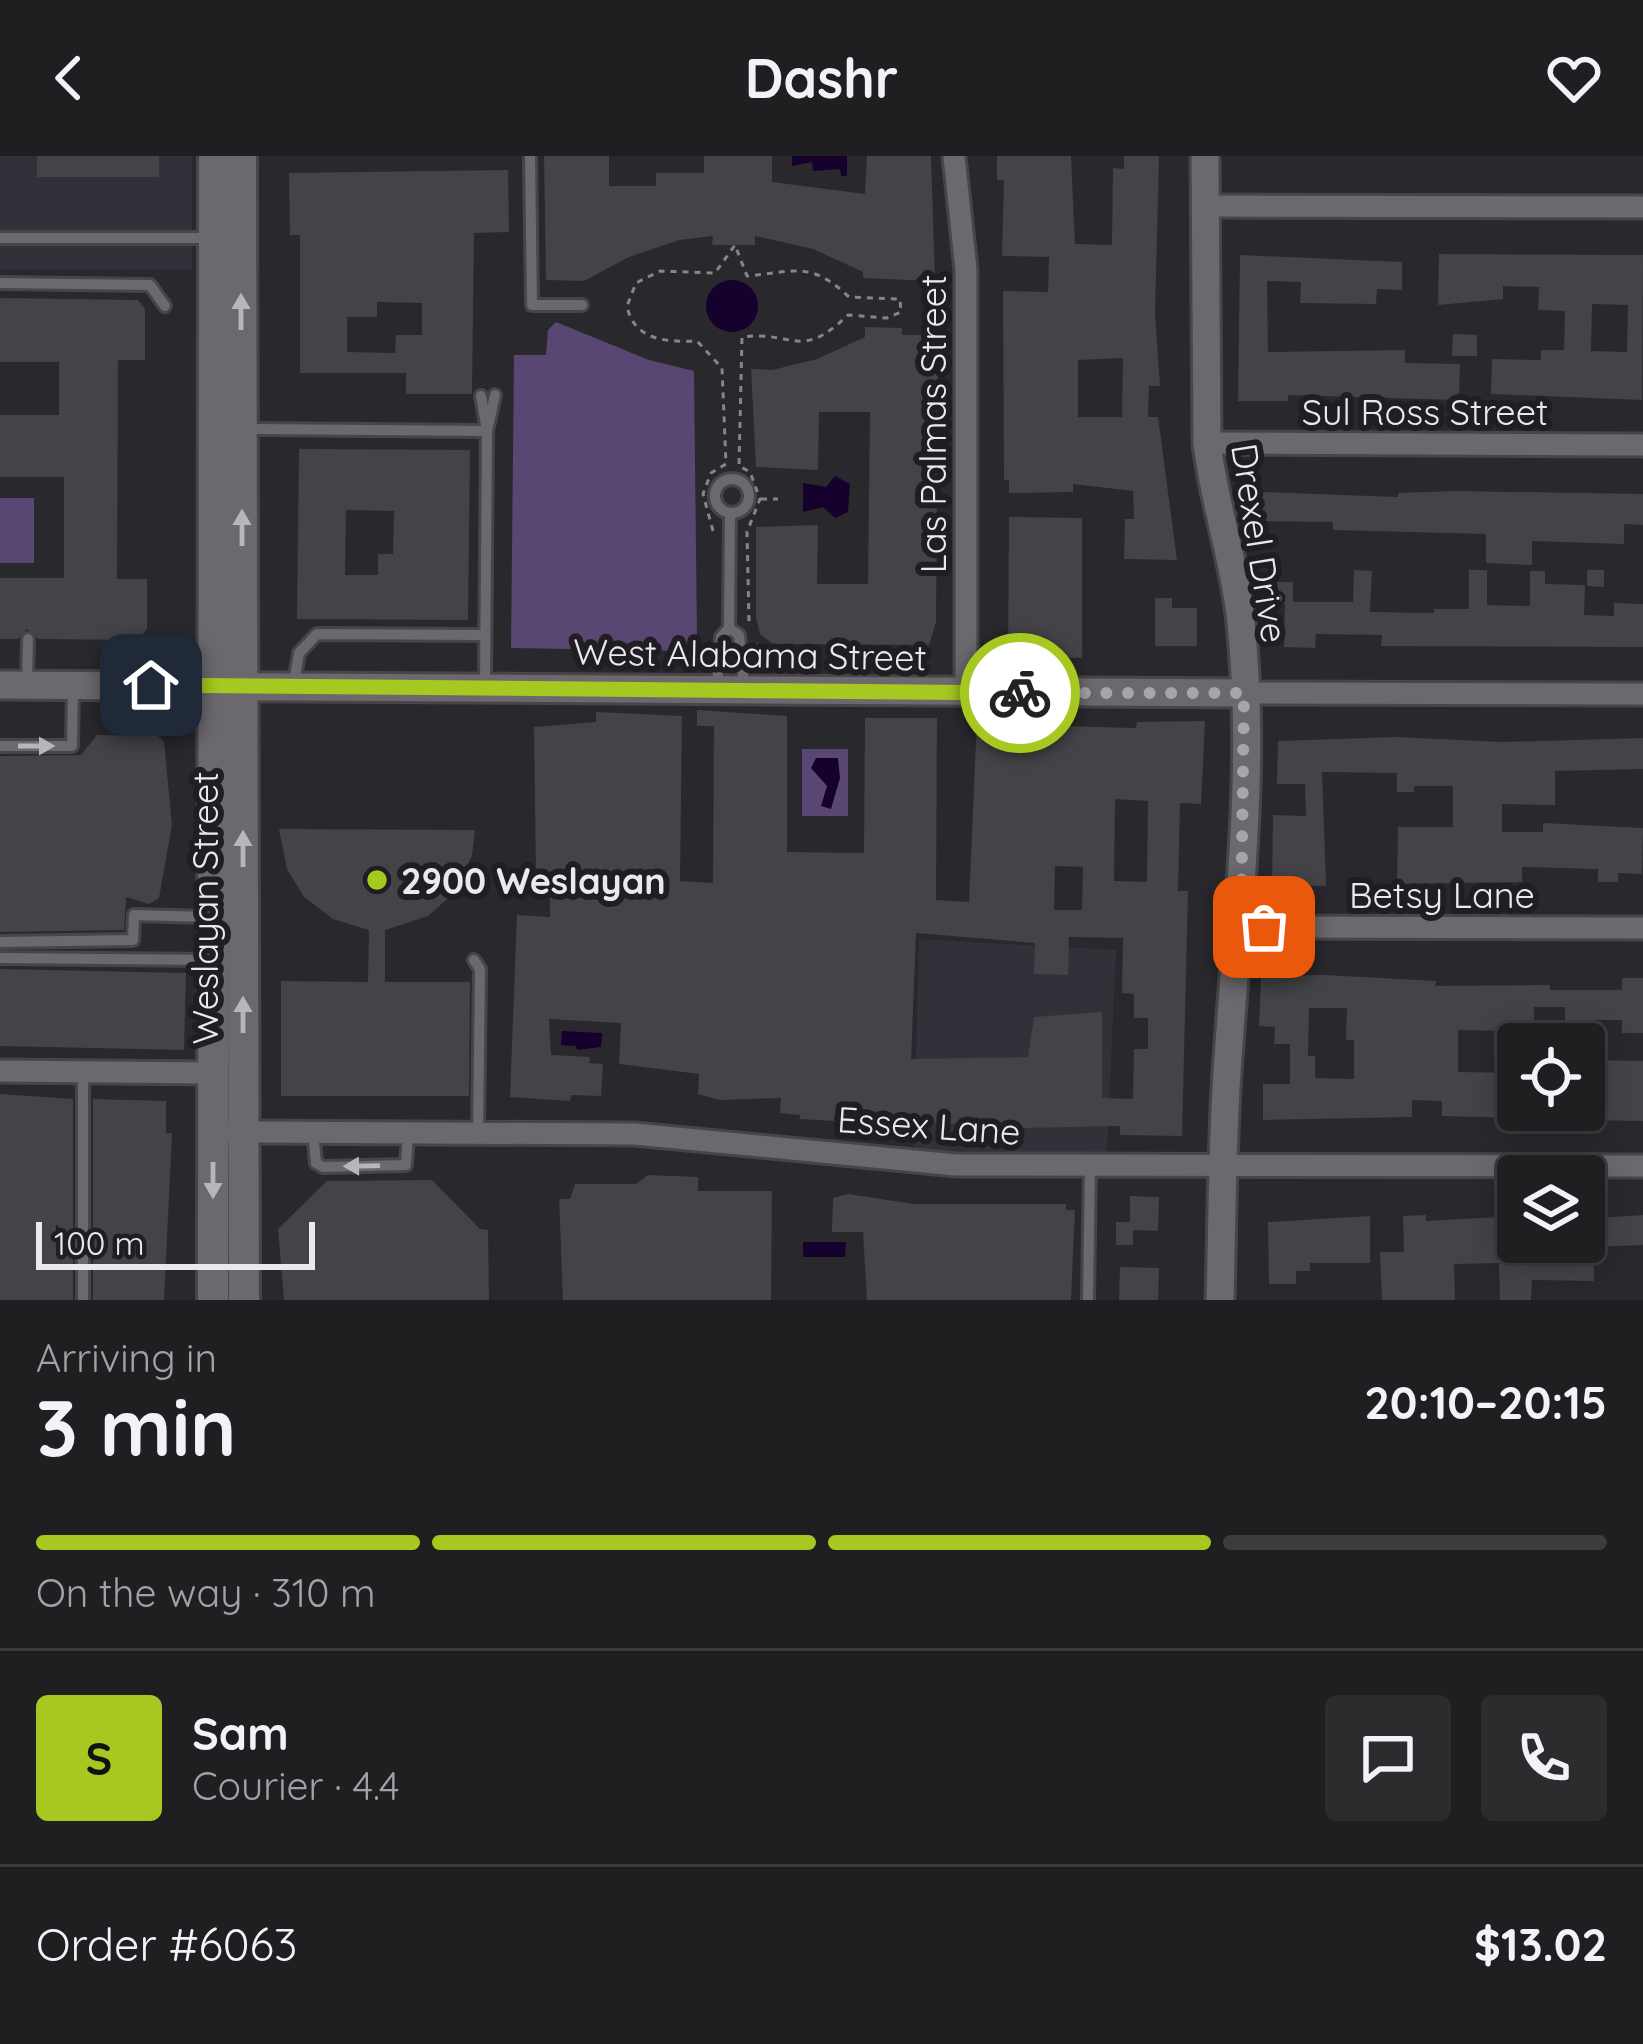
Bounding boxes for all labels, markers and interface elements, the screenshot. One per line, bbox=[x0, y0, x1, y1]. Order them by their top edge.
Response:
text: Dashr bbox=[745, 44, 898, 112]
icon: back bbox=[36, 45, 102, 111]
icon: heart bbox=[1541, 45, 1607, 111]
street label: Las Palmas Street bbox=[910, 275, 955, 573]
one-way arrow bbox=[231, 292, 251, 330]
street label: Sul Ross Street bbox=[1302, 389, 1548, 434]
street label: Drexel Drive bbox=[1222, 440, 1298, 646]
one-way arrow bbox=[232, 508, 252, 546]
street label: West Alabama Street bbox=[573, 628, 927, 680]
courier bbox=[960, 633, 1080, 753]
pin bbox=[100, 634, 202, 736]
icon: home bbox=[118, 652, 184, 718]
icon: bike bbox=[987, 660, 1053, 726]
one-way arrow bbox=[18, 736, 56, 756]
street label: Weslayan Street bbox=[182, 772, 227, 1044]
one-way arrow bbox=[233, 829, 253, 867]
place label: 2900 Weslayan bbox=[401, 858, 666, 903]
marker: 2900 Weslayan bbox=[364, 867, 390, 893]
street label: Betsy Lane bbox=[1349, 872, 1535, 917]
pin bbox=[1213, 876, 1315, 978]
icon: bag bbox=[1231, 894, 1297, 960]
one-way arrow bbox=[233, 995, 253, 1033]
map controls bbox=[1497, 1023, 1605, 1263]
button: locate bbox=[1497, 1023, 1605, 1131]
street label: Essex Lane bbox=[836, 1096, 1022, 1154]
button: layers bbox=[1497, 1155, 1605, 1263]
one-way arrow bbox=[342, 1157, 380, 1176]
one-way arrow bbox=[203, 1162, 223, 1200]
scale bar bbox=[36, 1216, 315, 1269]
text: 100 m bbox=[54, 1222, 145, 1263]
text: Arriving in bbox=[36, 1333, 217, 1382]
text: 20:10–20:15 bbox=[1364, 1374, 1607, 1430]
text: 3 min bbox=[36, 1378, 237, 1476]
text: On the way · 310 m bbox=[36, 1568, 376, 1617]
button: chat bbox=[1325, 1695, 1451, 1821]
button: phone bbox=[1481, 1695, 1607, 1821]
text: Sam bbox=[192, 1705, 289, 1761]
text: S bbox=[86, 1730, 112, 1786]
text: Courier · 4.4 bbox=[192, 1761, 400, 1810]
text: Order #6063 bbox=[36, 1916, 297, 1972]
text: $13.02 bbox=[1474, 1916, 1607, 1972]

